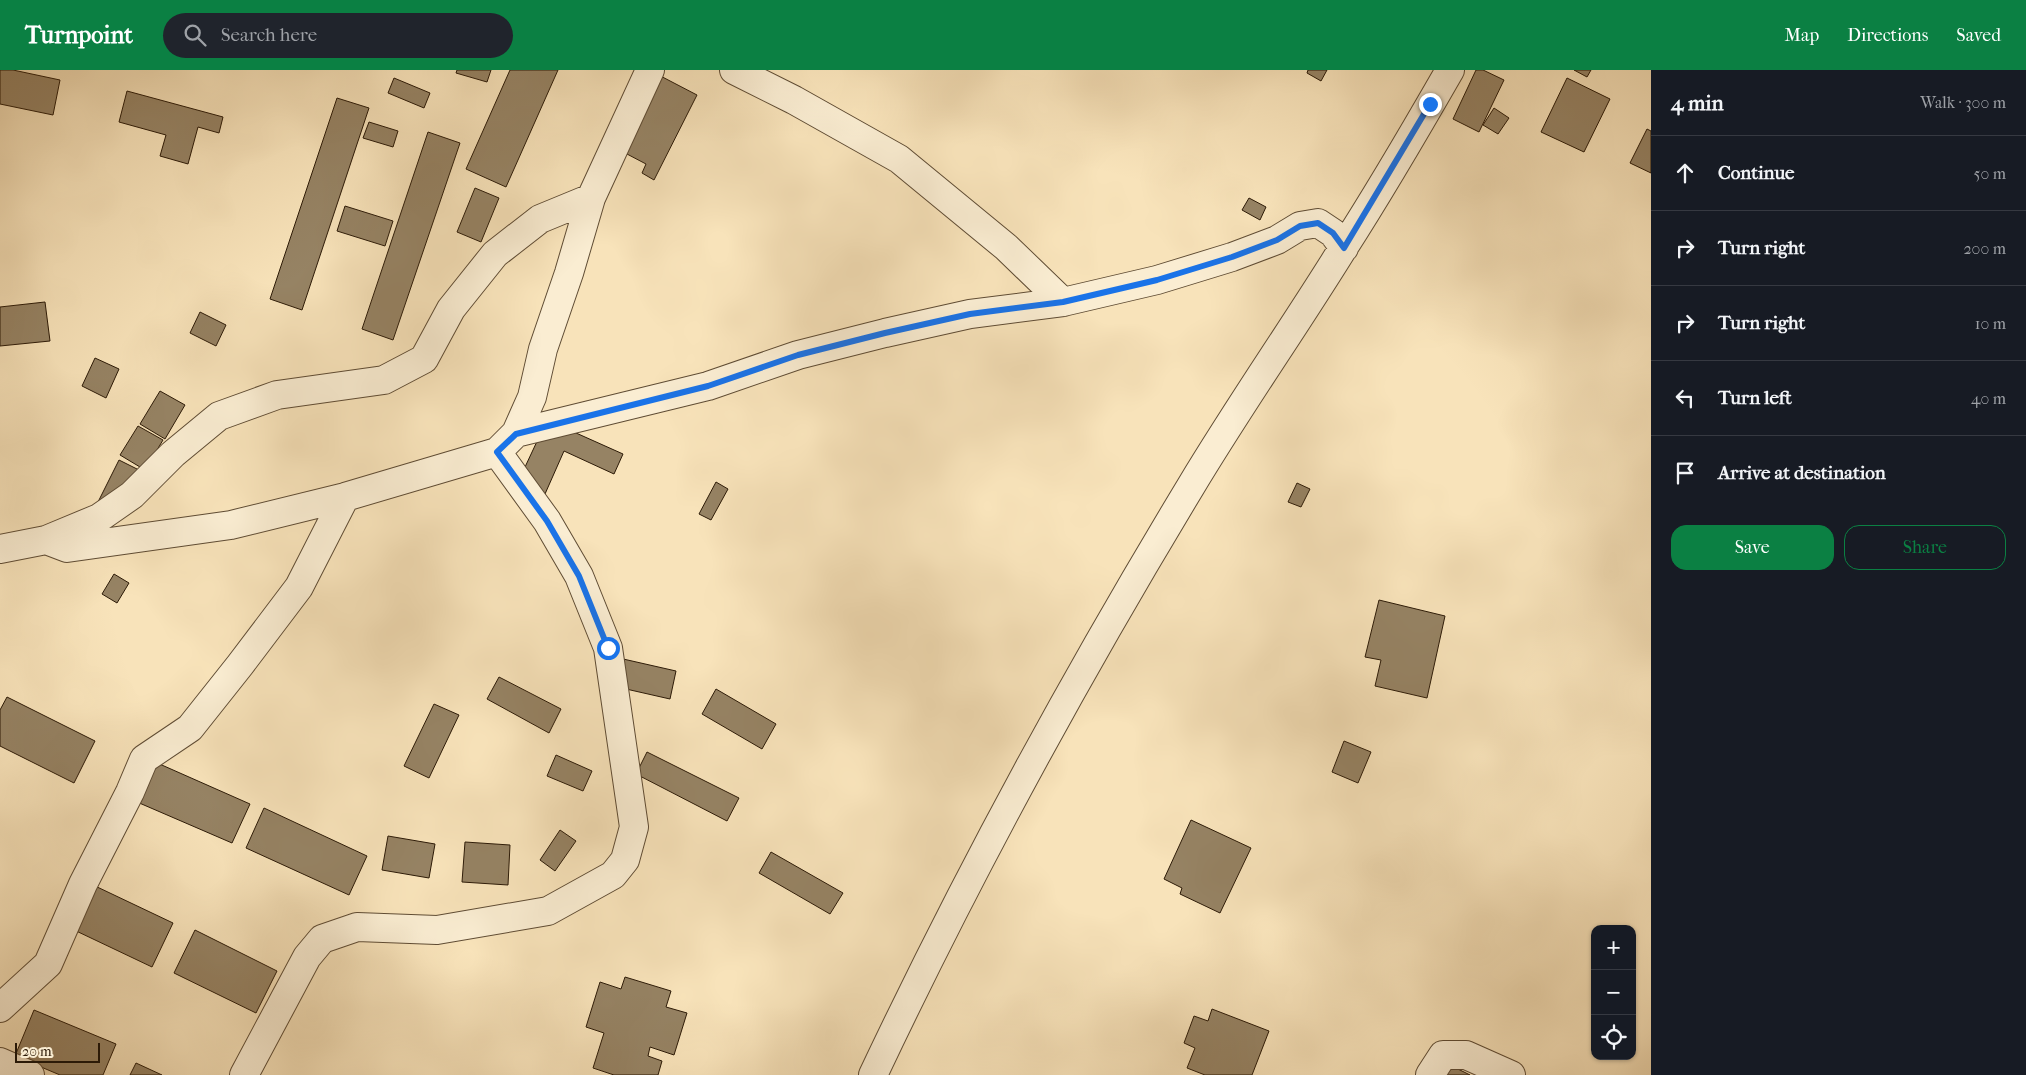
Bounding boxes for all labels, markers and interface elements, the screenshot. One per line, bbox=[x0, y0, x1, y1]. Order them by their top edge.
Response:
search box bbox=[163, 13, 513, 58]
text: Turnpoint bbox=[25, 21, 133, 49]
icon: search bbox=[181, 21, 209, 49]
text: Search here bbox=[221, 24, 317, 46]
text: Map bbox=[1785, 25, 1819, 46]
text: Directions bbox=[1847, 25, 1928, 46]
text: Saved bbox=[1956, 25, 2001, 46]
text: 4 min bbox=[1671, 91, 1724, 115]
route end bbox=[1419, 93, 1442, 116]
text: Walk · 300 m bbox=[1920, 93, 2006, 112]
icon: ahead bbox=[1671, 159, 1699, 187]
text: Continue bbox=[1718, 162, 1794, 184]
text: 50 m bbox=[1974, 164, 2006, 183]
icon: right bbox=[1671, 234, 1699, 262]
text: Turn right bbox=[1718, 237, 1805, 259]
text: 200 m bbox=[1963, 239, 2006, 258]
icon: right bbox=[1671, 309, 1699, 337]
text: Turn right bbox=[1718, 312, 1805, 334]
text: 10 m bbox=[1975, 314, 2006, 333]
icon: left bbox=[1671, 384, 1699, 412]
text: Turn left bbox=[1718, 387, 1792, 409]
text: 40 m bbox=[1971, 389, 2006, 408]
icon: arrive bbox=[1671, 459, 1699, 487]
text: Arrive at destination bbox=[1718, 462, 1886, 484]
button: Save bbox=[1671, 525, 1834, 570]
button: Share bbox=[1844, 525, 2006, 570]
route start bbox=[597, 637, 620, 660]
map controls bbox=[1591, 925, 1636, 1060]
button: + bbox=[1591, 925, 1636, 970]
button: − bbox=[1591, 970, 1636, 1015]
button: locate bbox=[1591, 1015, 1636, 1060]
scale bar bbox=[15, 1040, 100, 1063]
text: 20 m bbox=[22, 1043, 52, 1060]

